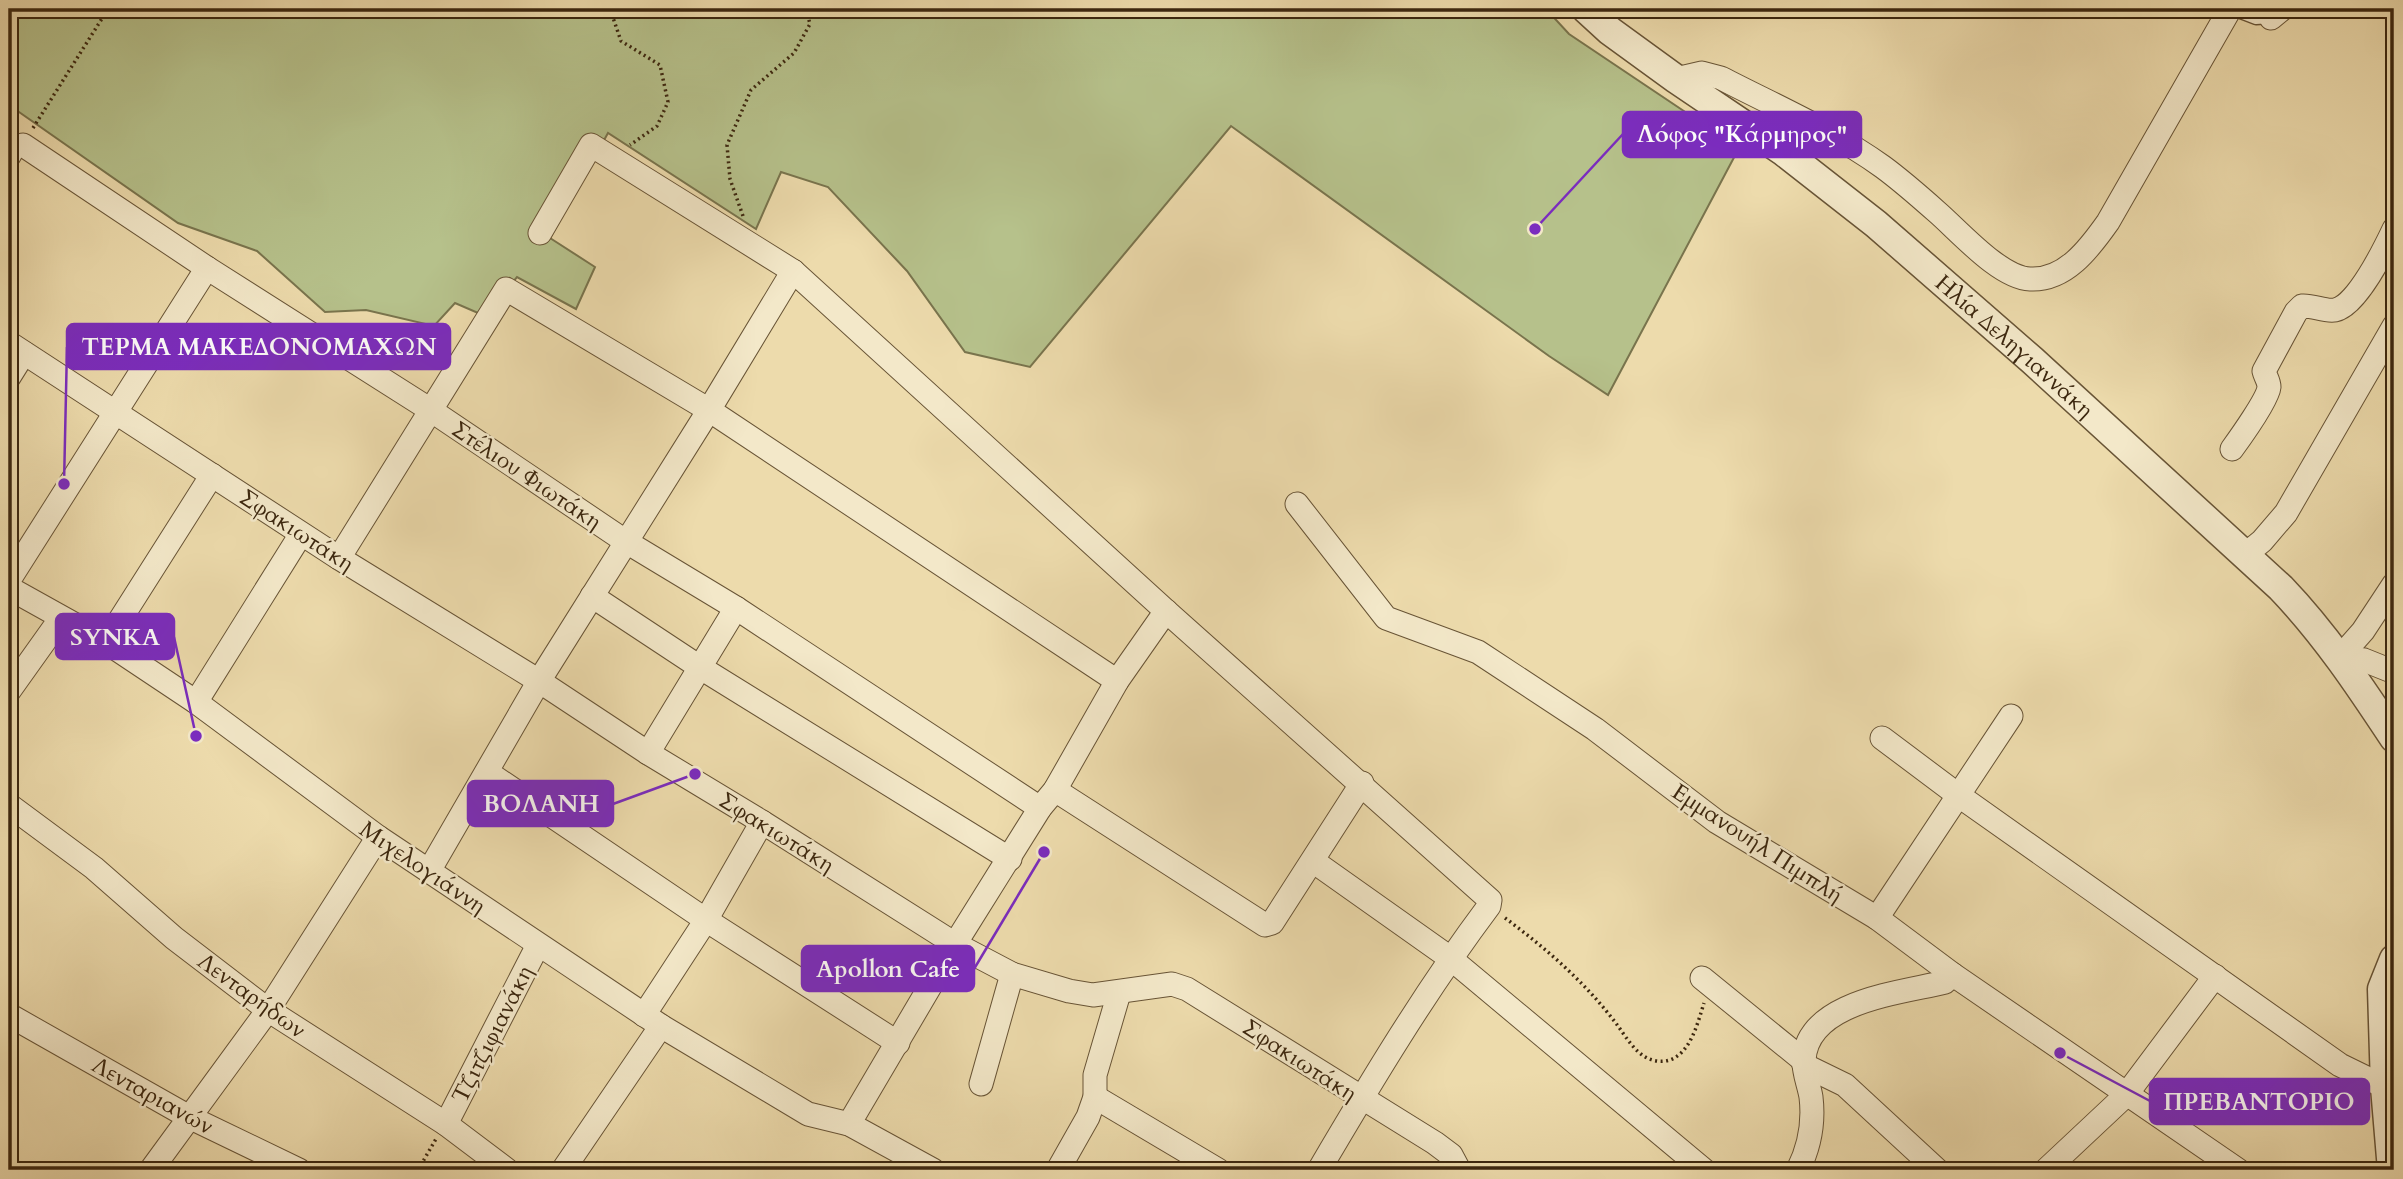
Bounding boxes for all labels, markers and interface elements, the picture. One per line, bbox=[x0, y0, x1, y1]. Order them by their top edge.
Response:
callout: Λόφος "Κάρμηρος" bbox=[1623, 112, 1861, 157]
text: Λόφος "Κάρμηρος" bbox=[1637, 118, 1847, 151]
street label: Ηλία Δεληγιαννάκη bbox=[1928, 268, 2100, 425]
callout: ΤΕΡΜΑ ΜΑΚΕΔΟΝΟΜΑΧΩΝ bbox=[67, 324, 450, 369]
text: ΤΕΡΜΑ ΜΑΚΕΔΟΝΟΜΑΧΩΝ bbox=[81, 331, 437, 364]
street label: Στέλιου Φιωτάκη bbox=[446, 414, 608, 537]
street label: Σφακιωτάκη bbox=[234, 482, 360, 579]
callout: SYNKA bbox=[56, 614, 174, 659]
text: SYNKA bbox=[70, 621, 160, 654]
street label: Εµµανουήλ Πιµπλή bbox=[1666, 776, 1850, 911]
callout: ΒΟΛΑΝΗ bbox=[468, 781, 613, 826]
street label: Σφακιωτάκη bbox=[713, 785, 840, 880]
text: ΒΟΛΑΝΗ bbox=[483, 788, 599, 821]
street label: Μιχελογιάννη bbox=[353, 814, 492, 921]
street label: Λενταρήδων bbox=[191, 946, 312, 1045]
callout: Apollon Cafe bbox=[802, 946, 974, 991]
text: Apollon Cafe bbox=[816, 953, 960, 986]
street label: Τζιτζιφιανάκη bbox=[445, 960, 540, 1108]
street label: Σφακιωτάκη bbox=[1237, 1012, 1363, 1109]
street label: Λενταριανών bbox=[86, 1049, 219, 1142]
callout: ΠΡΕΒΑΝΤΟΡΙΟ bbox=[2150, 1079, 2369, 1124]
text: ΠΡΕΒΑΝΤΟΡΙΟ bbox=[2163, 1086, 2355, 1119]

